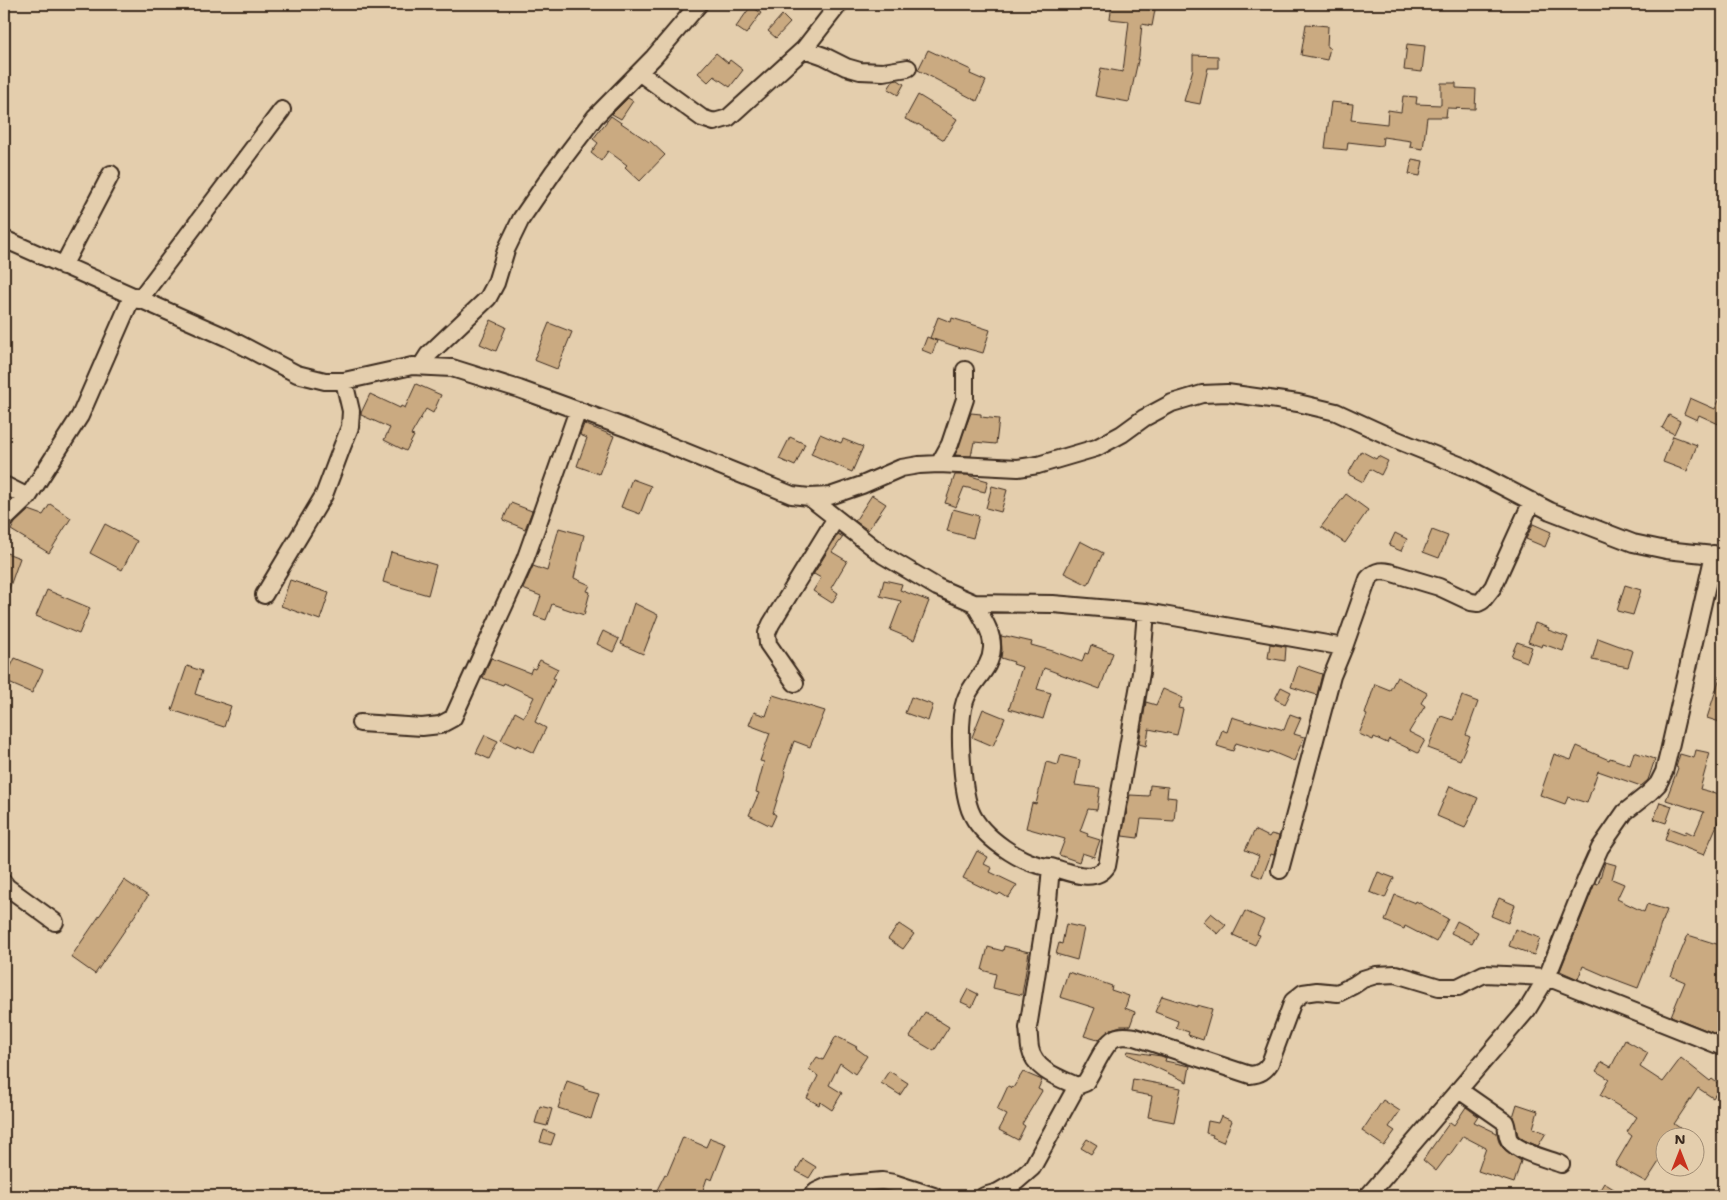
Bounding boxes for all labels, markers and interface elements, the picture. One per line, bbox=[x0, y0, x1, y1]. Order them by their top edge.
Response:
north arrow bbox=[1654, 1128, 1704, 1178]
text: N bbox=[1674, 1130, 1686, 1148]

